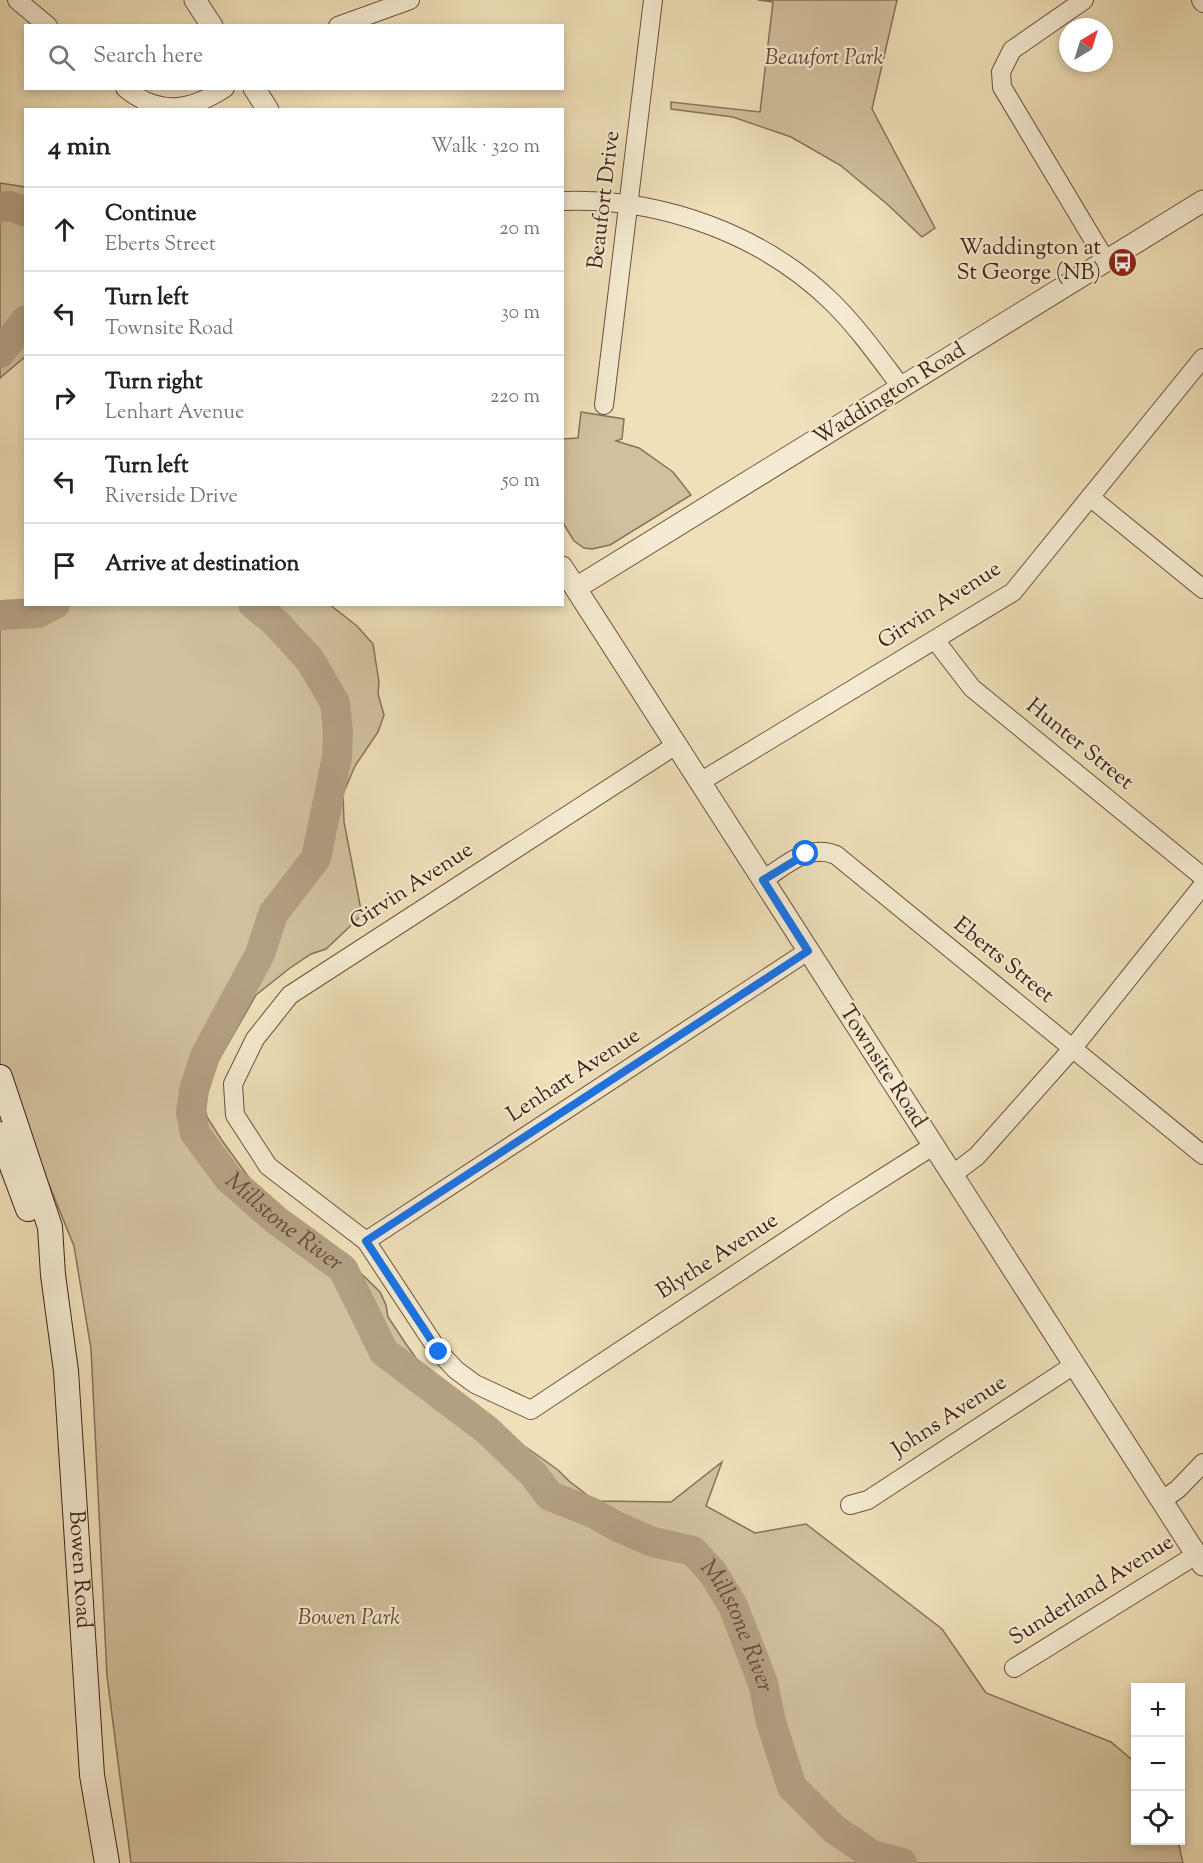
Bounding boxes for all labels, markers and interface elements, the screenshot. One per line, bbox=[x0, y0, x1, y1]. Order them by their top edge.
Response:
north arrow bbox=[1059, 18, 1113, 72]
search box bbox=[24, 24, 564, 90]
icon: search bbox=[45, 41, 78, 74]
text: Search here bbox=[93, 41, 203, 73]
park label: Beaufort Park bbox=[765, 43, 883, 75]
text: 4 min bbox=[48, 129, 111, 166]
street label: Beaufort Drive bbox=[581, 129, 629, 271]
text: Walk · 320 m bbox=[431, 133, 540, 162]
text: Continue bbox=[105, 199, 196, 231]
icon: ahead bbox=[48, 213, 81, 246]
text: 20 m bbox=[499, 215, 540, 244]
text: Eberts Street bbox=[105, 231, 216, 260]
place label: Waddington at St George (NB) bbox=[956, 233, 1101, 290]
bus stop icon: Waddington at St George (NB) bbox=[1106, 246, 1138, 278]
text: Turn left bbox=[105, 283, 188, 315]
icon: left bbox=[48, 297, 81, 330]
text: 30 m bbox=[501, 299, 540, 328]
text: Townsite Road bbox=[105, 315, 233, 344]
street label: Waddington Road bbox=[808, 335, 972, 455]
text: Turn right bbox=[105, 367, 202, 399]
icon: right bbox=[48, 381, 81, 414]
text: 220 m bbox=[490, 383, 540, 412]
text: Lenhart Avenue bbox=[105, 399, 244, 428]
text: Turn left bbox=[105, 451, 188, 483]
icon: left bbox=[48, 465, 81, 498]
text: 50 m bbox=[502, 467, 540, 496]
text: Riverside Drive bbox=[105, 483, 238, 512]
icon: arrive bbox=[48, 549, 81, 582]
text: Arrive at destination bbox=[105, 549, 300, 581]
street label: Girvin Avenue bbox=[872, 554, 1008, 658]
street label: Hunter Street bbox=[1018, 692, 1140, 799]
street label: Girvin Avenue bbox=[344, 835, 480, 939]
route start bbox=[792, 840, 818, 866]
street label: Eberts Street bbox=[946, 910, 1061, 1012]
street label: Townsite Road bbox=[830, 999, 934, 1135]
street label: Lenhart Avenue bbox=[501, 1021, 647, 1131]
water label: Millstone River bbox=[217, 1165, 350, 1281]
street label: Blythe Avenue bbox=[651, 1206, 785, 1308]
route end bbox=[425, 1338, 451, 1364]
street label: Johns Avenue bbox=[885, 1368, 1014, 1467]
street label: Bowen Road bbox=[59, 1509, 99, 1630]
street label: Sunderland Avenue bbox=[1003, 1527, 1181, 1655]
water label: Millstone River bbox=[692, 1552, 781, 1695]
park label: Bowen Park bbox=[298, 1603, 400, 1635]
map controls bbox=[1131, 1683, 1185, 1845]
button: + bbox=[1131, 1683, 1185, 1737]
button: − bbox=[1131, 1737, 1185, 1791]
button: locate bbox=[1131, 1791, 1185, 1845]

